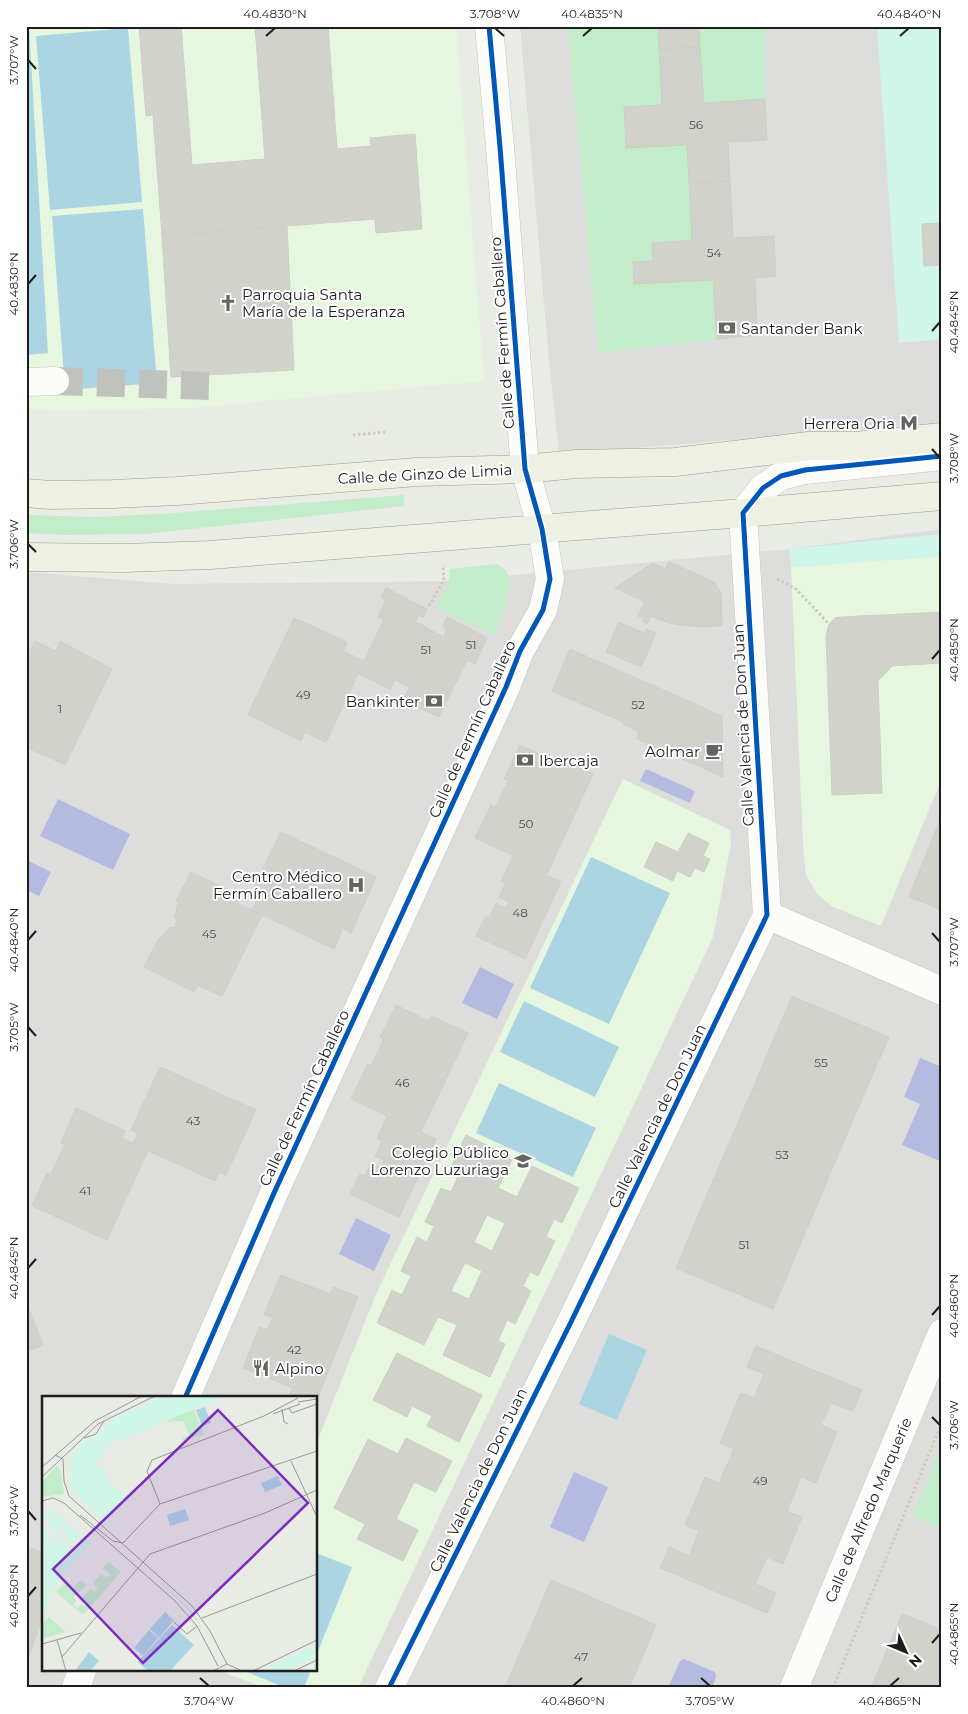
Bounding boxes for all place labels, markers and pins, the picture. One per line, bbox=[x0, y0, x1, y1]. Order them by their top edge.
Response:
place label: Parroquia Santa María de la Esperanza bbox=[242, 285, 405, 321]
church icon: Parroquia Santa María de la Esperanza bbox=[218, 293, 238, 313]
bank icon: Santander Bank bbox=[717, 318, 737, 338]
place label: Santander Bank bbox=[741, 319, 862, 338]
metro station icon: Herrera Oria bbox=[899, 413, 919, 433]
place label: Herrera Oria bbox=[803, 414, 895, 433]
bank icon: Bankinter bbox=[424, 691, 444, 711]
place label: Bankinter bbox=[346, 692, 420, 711]
cafe icon: Aolmar bbox=[704, 741, 724, 761]
place label: Aolmar bbox=[645, 742, 700, 761]
bank icon: Ibercaja bbox=[515, 750, 535, 770]
place label: Ibercaja bbox=[539, 751, 599, 770]
place label: Centro Médico Fermín Caballero bbox=[213, 867, 342, 903]
hospital icon: Centro Médico Fermín Caballero bbox=[346, 875, 366, 895]
place label: Colegio Público Lorenzo Luzuriaga bbox=[371, 1143, 509, 1179]
school or university icon: Colegio Público Lorenzo Luzuriaga bbox=[513, 1151, 533, 1171]
restaurant icon: Alpino bbox=[251, 1358, 271, 1378]
place label: Alpino bbox=[275, 1359, 324, 1378]

